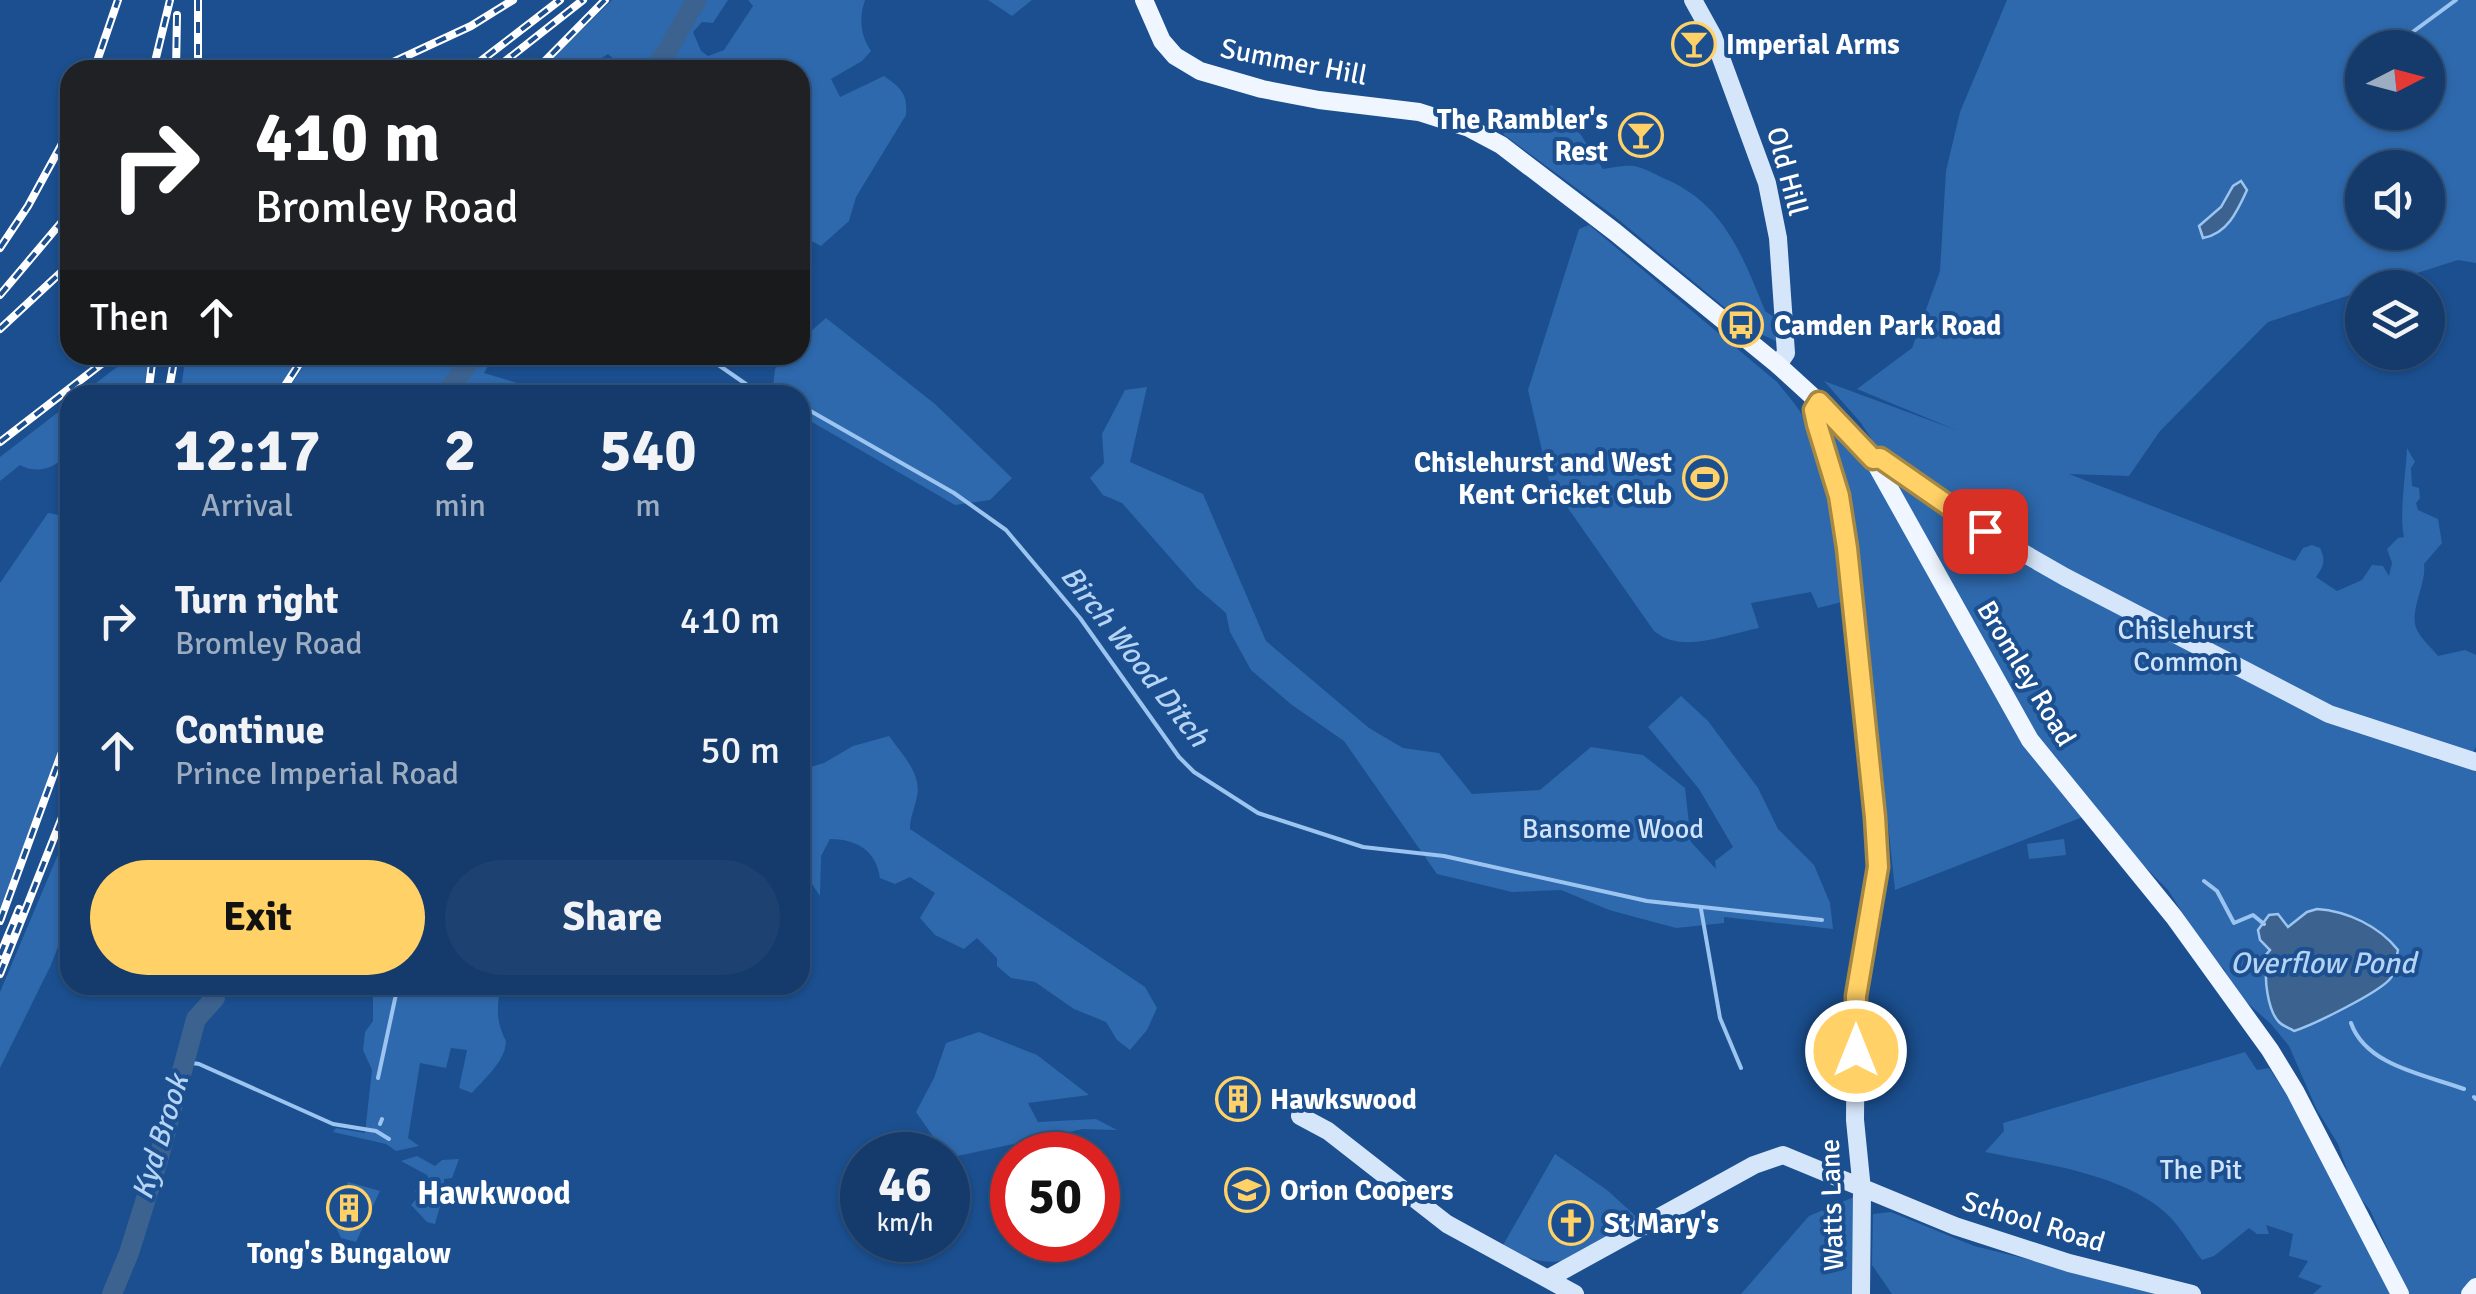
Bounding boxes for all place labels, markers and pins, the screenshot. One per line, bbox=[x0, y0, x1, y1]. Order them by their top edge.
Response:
bar icon: Imperial Arms bbox=[1671, 21, 1717, 67]
place label: Imperial Arms bbox=[1726, 28, 1900, 62]
place label: The Rambler's Rest bbox=[1437, 103, 1609, 169]
bar icon: The Rambler's Rest bbox=[1618, 112, 1664, 158]
bus stop icon: Camden Park Road bbox=[1718, 302, 1764, 348]
place label: Camden Park Road bbox=[1774, 309, 2001, 343]
place label: Chislehurst and West Kent Cricket Club bbox=[1414, 446, 1673, 512]
sports icon: Chislehurst and West Kent Cricket Club bbox=[1682, 455, 1728, 501]
pin bbox=[1943, 489, 2028, 574]
building icon: Hawkswood bbox=[1215, 1076, 1261, 1122]
place label: Hawkswood bbox=[1270, 1083, 1417, 1117]
school or university icon: Orion Coopers bbox=[1224, 1167, 1270, 1213]
place label: Orion Coopers bbox=[1280, 1174, 1453, 1208]
building icon: Tong's Bungalow bbox=[326, 1185, 372, 1231]
church icon: St Mary's bbox=[1548, 1200, 1594, 1246]
place label: St Mary's bbox=[1604, 1207, 1719, 1241]
place label: Tong's Bungalow bbox=[247, 1237, 451, 1271]

